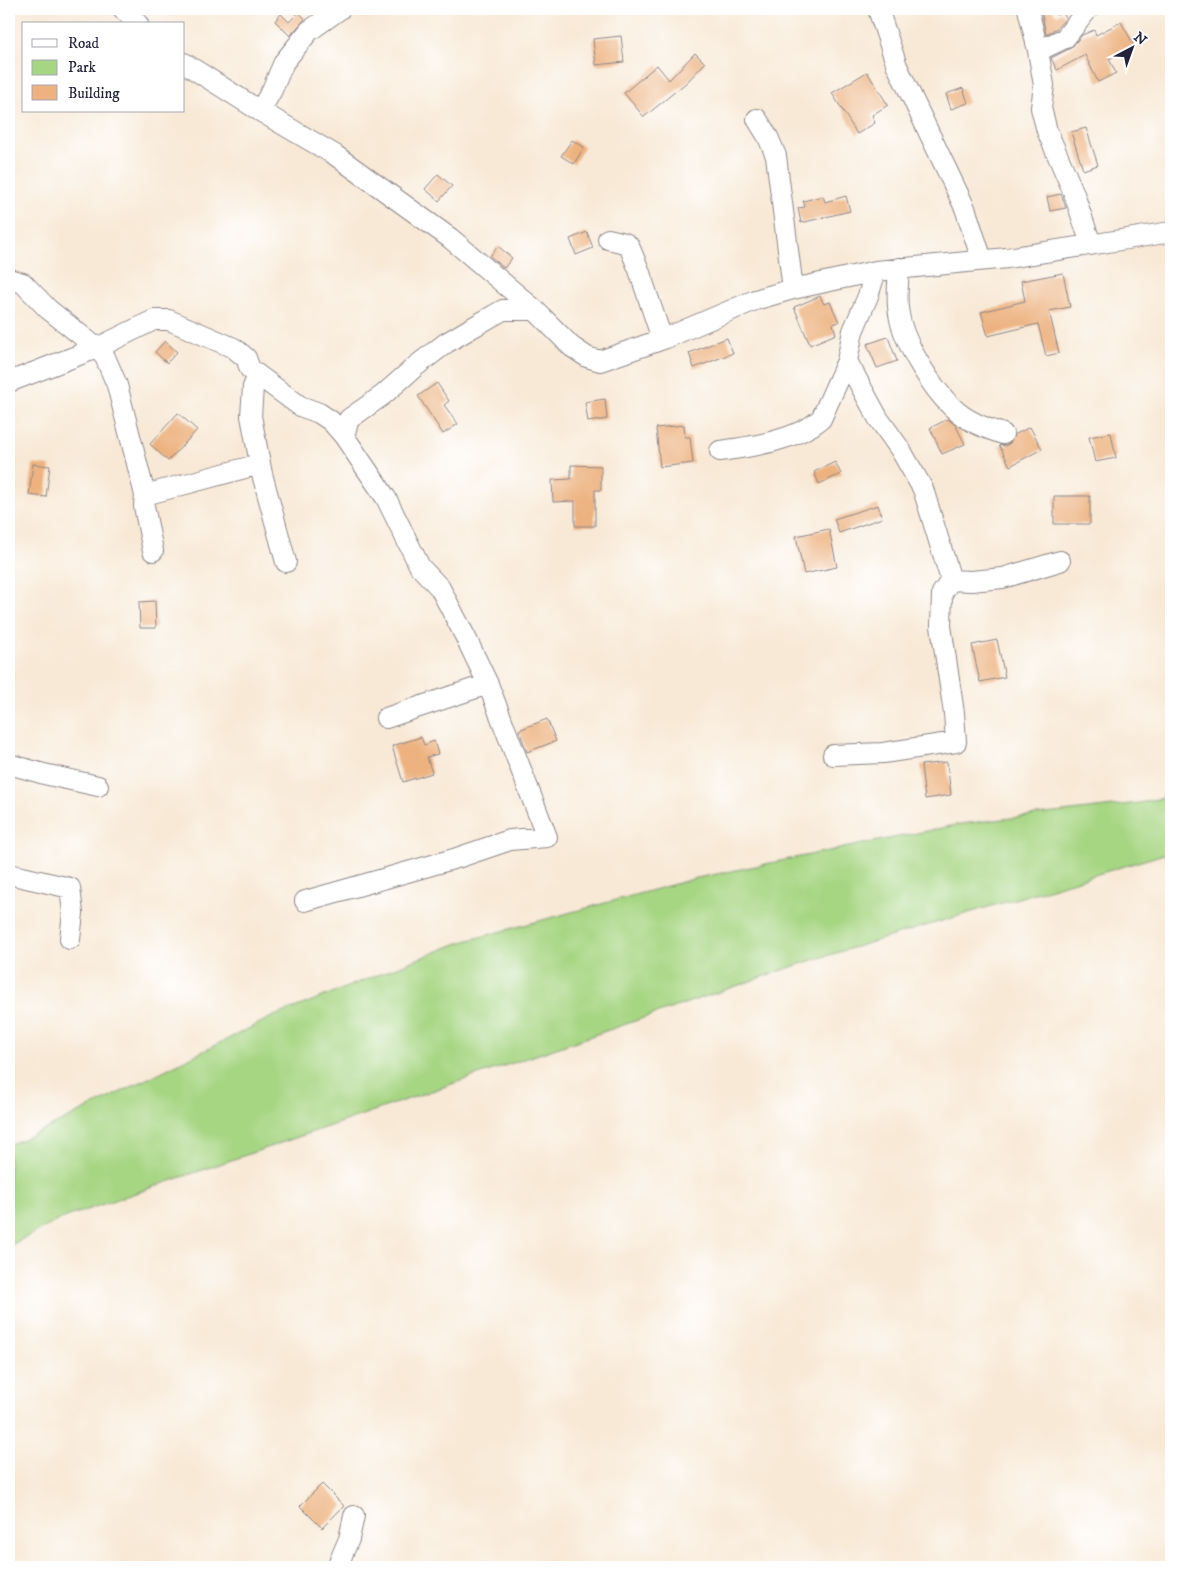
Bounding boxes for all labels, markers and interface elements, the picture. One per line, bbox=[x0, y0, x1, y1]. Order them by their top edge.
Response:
legend bbox=[22, 22, 185, 112]
north arrow bbox=[1108, 22, 1158, 72]
text: N bbox=[1130, 28, 1150, 50]
text: Road bbox=[68, 34, 100, 53]
text: Park bbox=[68, 58, 97, 77]
text: Building bbox=[68, 84, 120, 103]

